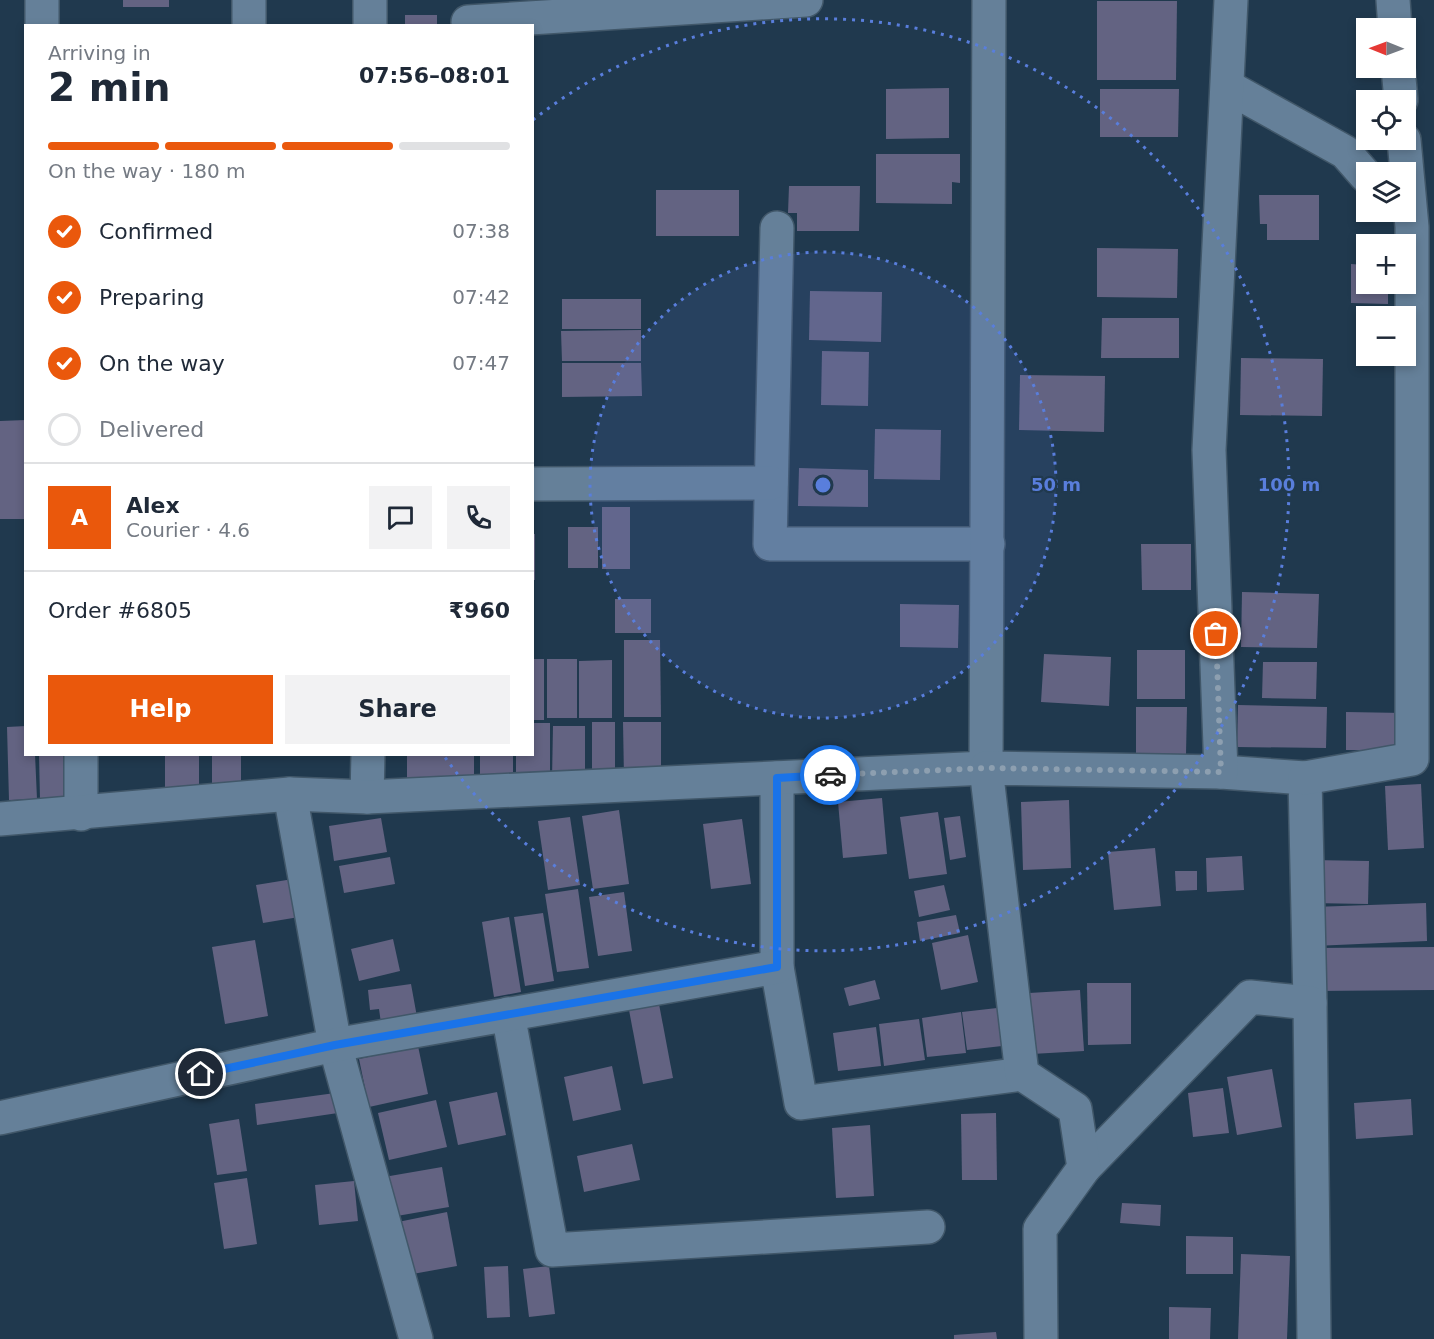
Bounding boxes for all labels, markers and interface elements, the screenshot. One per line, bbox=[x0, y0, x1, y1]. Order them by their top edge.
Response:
north arrow bbox=[1356, 18, 1416, 78]
map controls bbox=[1356, 18, 1416, 366]
text: Arriving in bbox=[48, 41, 151, 65]
text: 07:56–08:01 bbox=[359, 63, 510, 88]
text: 2 min bbox=[48, 65, 170, 110]
button: locate bbox=[1356, 90, 1416, 150]
text: On the way · 180 m bbox=[48, 159, 246, 183]
button: layers bbox=[1356, 162, 1416, 222]
icon: check bbox=[48, 215, 81, 248]
text: Confirmed bbox=[99, 219, 213, 244]
text: 07:38 bbox=[452, 219, 510, 243]
button: + bbox=[1356, 234, 1416, 294]
icon: check bbox=[48, 281, 81, 314]
text: Preparing bbox=[99, 285, 205, 310]
text: 07:42 bbox=[452, 285, 510, 309]
button: − bbox=[1356, 306, 1416, 366]
icon: check bbox=[48, 347, 81, 380]
text: On the way bbox=[99, 351, 225, 376]
text: 07:47 bbox=[452, 351, 510, 375]
text: Delivered bbox=[99, 417, 204, 442]
text: 50 m bbox=[1031, 474, 1081, 495]
text: 100 m bbox=[1258, 474, 1320, 495]
centre of rings bbox=[813, 475, 833, 495]
button: chat bbox=[369, 486, 432, 549]
button: phone bbox=[447, 486, 510, 549]
text: Alex bbox=[126, 493, 180, 518]
text: A bbox=[71, 505, 88, 530]
text: Courier · 4.6 bbox=[126, 518, 250, 542]
text: Order #6805 bbox=[48, 598, 192, 623]
text: ₹960 bbox=[449, 598, 510, 623]
pin bbox=[1190, 608, 1241, 659]
icon: bag bbox=[1199, 617, 1232, 650]
button: Help bbox=[48, 675, 273, 744]
button: Share bbox=[285, 675, 510, 744]
courier bbox=[800, 745, 860, 805]
icon: car bbox=[814, 759, 847, 792]
pin bbox=[175, 1048, 226, 1099]
icon: home bbox=[184, 1057, 217, 1090]

